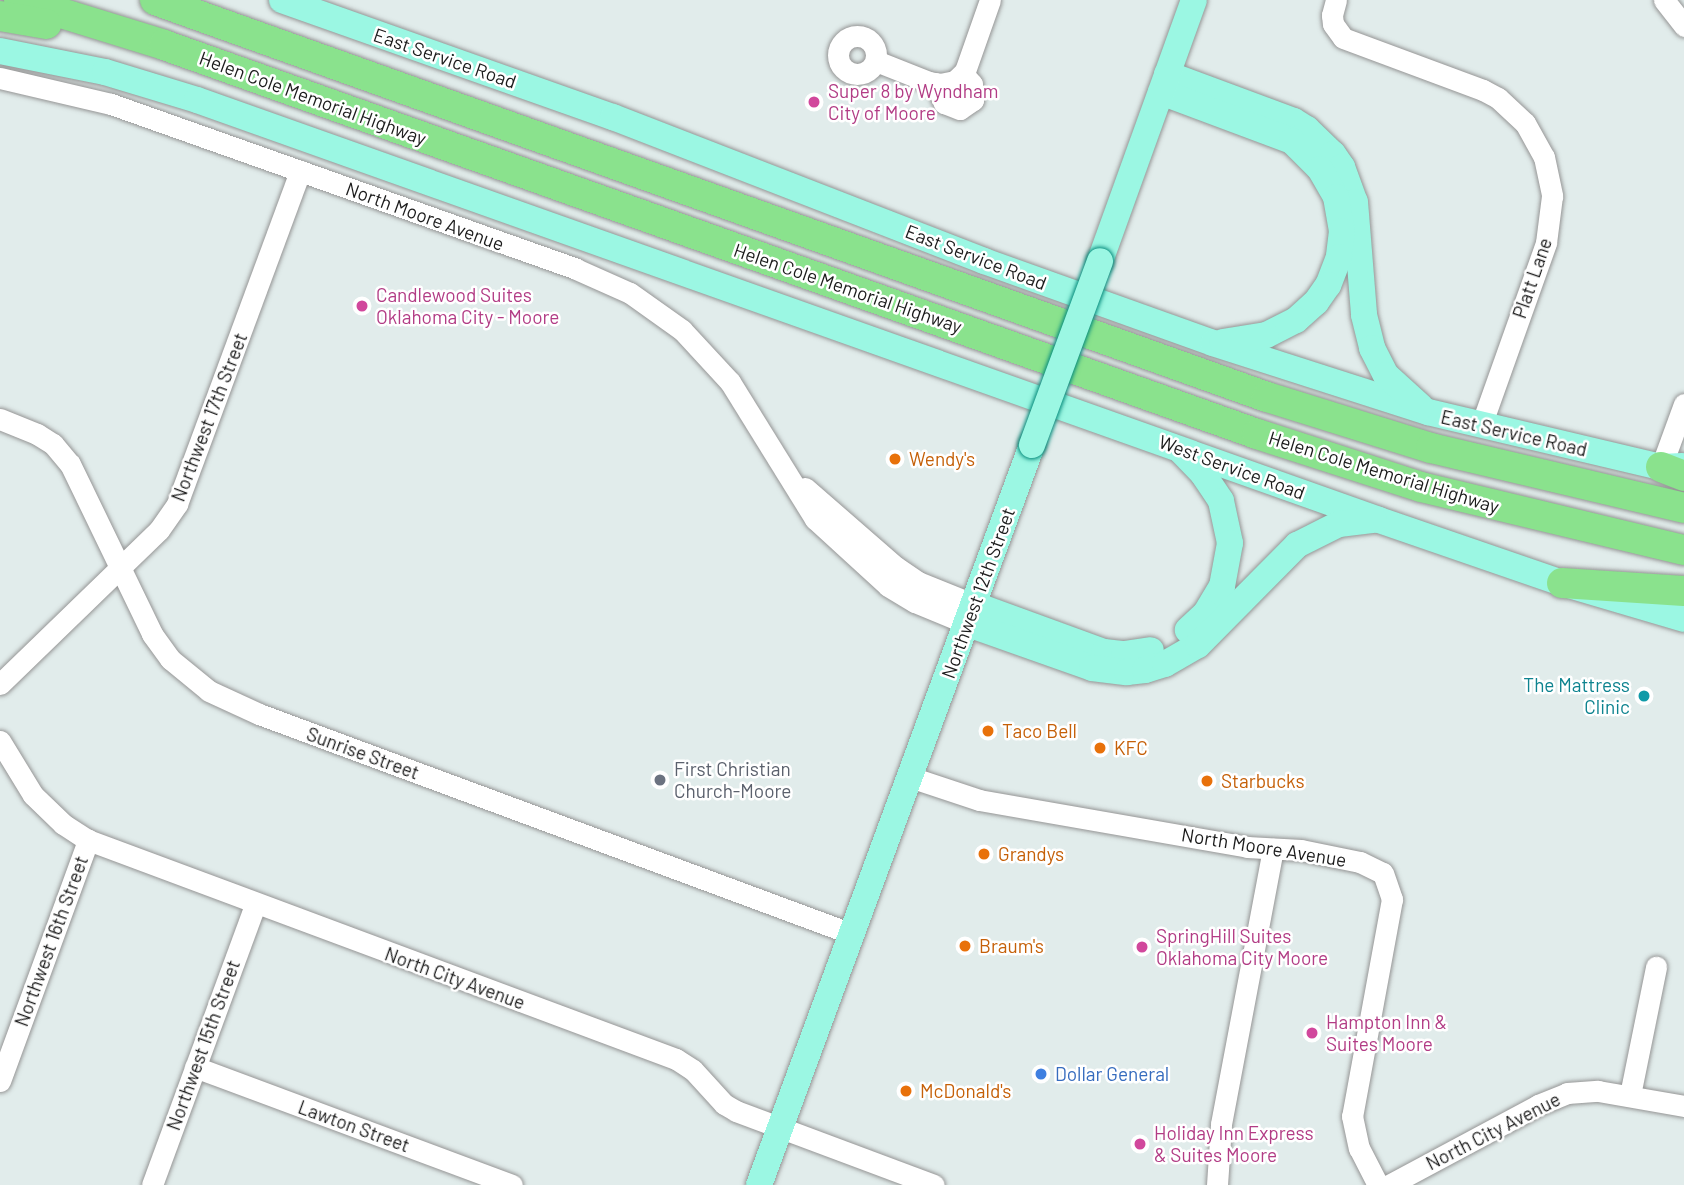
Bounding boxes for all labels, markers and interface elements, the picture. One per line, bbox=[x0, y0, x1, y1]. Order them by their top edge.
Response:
street label: East Service Road bbox=[371, 23, 519, 93]
street label: Helen Cole Memorial Highway bbox=[196, 46, 430, 150]
place label: Super 8 by Wyndham City of Moore bbox=[828, 80, 998, 124]
marker: Super 8 by Wyndham City of Moore bbox=[806, 94, 822, 110]
street label: North Moore Avenue bbox=[343, 177, 507, 255]
street label: East Service Road bbox=[902, 220, 1050, 294]
street label: Platt Lane bbox=[1508, 235, 1556, 321]
street label: Helen Cole Memorial Highway bbox=[731, 238, 965, 338]
place label: Candlewood Suites Oklahoma City - Moore bbox=[376, 284, 559, 328]
marker: Candlewood Suites Oklahoma City - Moore bbox=[354, 298, 370, 314]
street label: Northwest 17th Street bbox=[166, 329, 252, 505]
street label: East Service Road bbox=[1439, 405, 1589, 461]
street label: Helen Cole Memorial Highway bbox=[1266, 426, 1502, 518]
street label: West Service Road bbox=[1156, 430, 1308, 504]
place label: Wendy's bbox=[909, 448, 975, 470]
marker: Wendy's bbox=[887, 451, 903, 467]
street label: Northwest 12th Street bbox=[936, 504, 1020, 682]
place label: The Mattress Clinic bbox=[1523, 674, 1630, 718]
marker: The Mattress Clinic bbox=[1636, 688, 1652, 704]
place label: Taco Bell bbox=[1002, 720, 1077, 742]
street label: Sunrise Street bbox=[304, 722, 422, 784]
marker: Taco Bell bbox=[980, 723, 996, 739]
place label: KFC bbox=[1114, 737, 1148, 759]
marker: KFC bbox=[1092, 740, 1108, 756]
place label: First Christian Church-Moore bbox=[674, 758, 791, 802]
place label: Starbucks bbox=[1221, 770, 1305, 792]
marker: First Christian Church-Moore bbox=[652, 772, 668, 788]
marker: Starbucks bbox=[1199, 773, 1215, 789]
street label: North Moore Avenue bbox=[1180, 823, 1348, 871]
place label: Grandys bbox=[998, 843, 1064, 865]
marker: Grandys bbox=[976, 846, 992, 862]
street label: Northwest 16th Street bbox=[10, 853, 92, 1029]
place label: SpringHill Suites Oklahoma City Moore bbox=[1156, 925, 1328, 969]
place label: Braum's bbox=[979, 935, 1044, 957]
marker: Braum's bbox=[957, 938, 973, 954]
marker: SpringHill Suites Oklahoma City Moore bbox=[1134, 939, 1150, 955]
street label: North City Avenue bbox=[382, 942, 528, 1014]
street label: Northwest 15th Street bbox=[162, 957, 244, 1133]
place label: Hampton Inn & Suites Moore bbox=[1326, 1011, 1447, 1055]
marker: Hampton Inn & Suites Moore bbox=[1304, 1025, 1320, 1041]
place label: Dollar General bbox=[1055, 1063, 1169, 1085]
marker: Dollar General bbox=[1033, 1066, 1049, 1082]
place label: McDonald's bbox=[920, 1080, 1011, 1102]
marker: McDonald's bbox=[898, 1083, 914, 1099]
street label: North City Avenue bbox=[1422, 1087, 1564, 1175]
street label: Lawton Street bbox=[295, 1095, 413, 1157]
place label: Holiday Inn Express & Suites Moore bbox=[1154, 1122, 1314, 1166]
marker: Holiday Inn Express & Suites Moore bbox=[1132, 1136, 1148, 1152]

